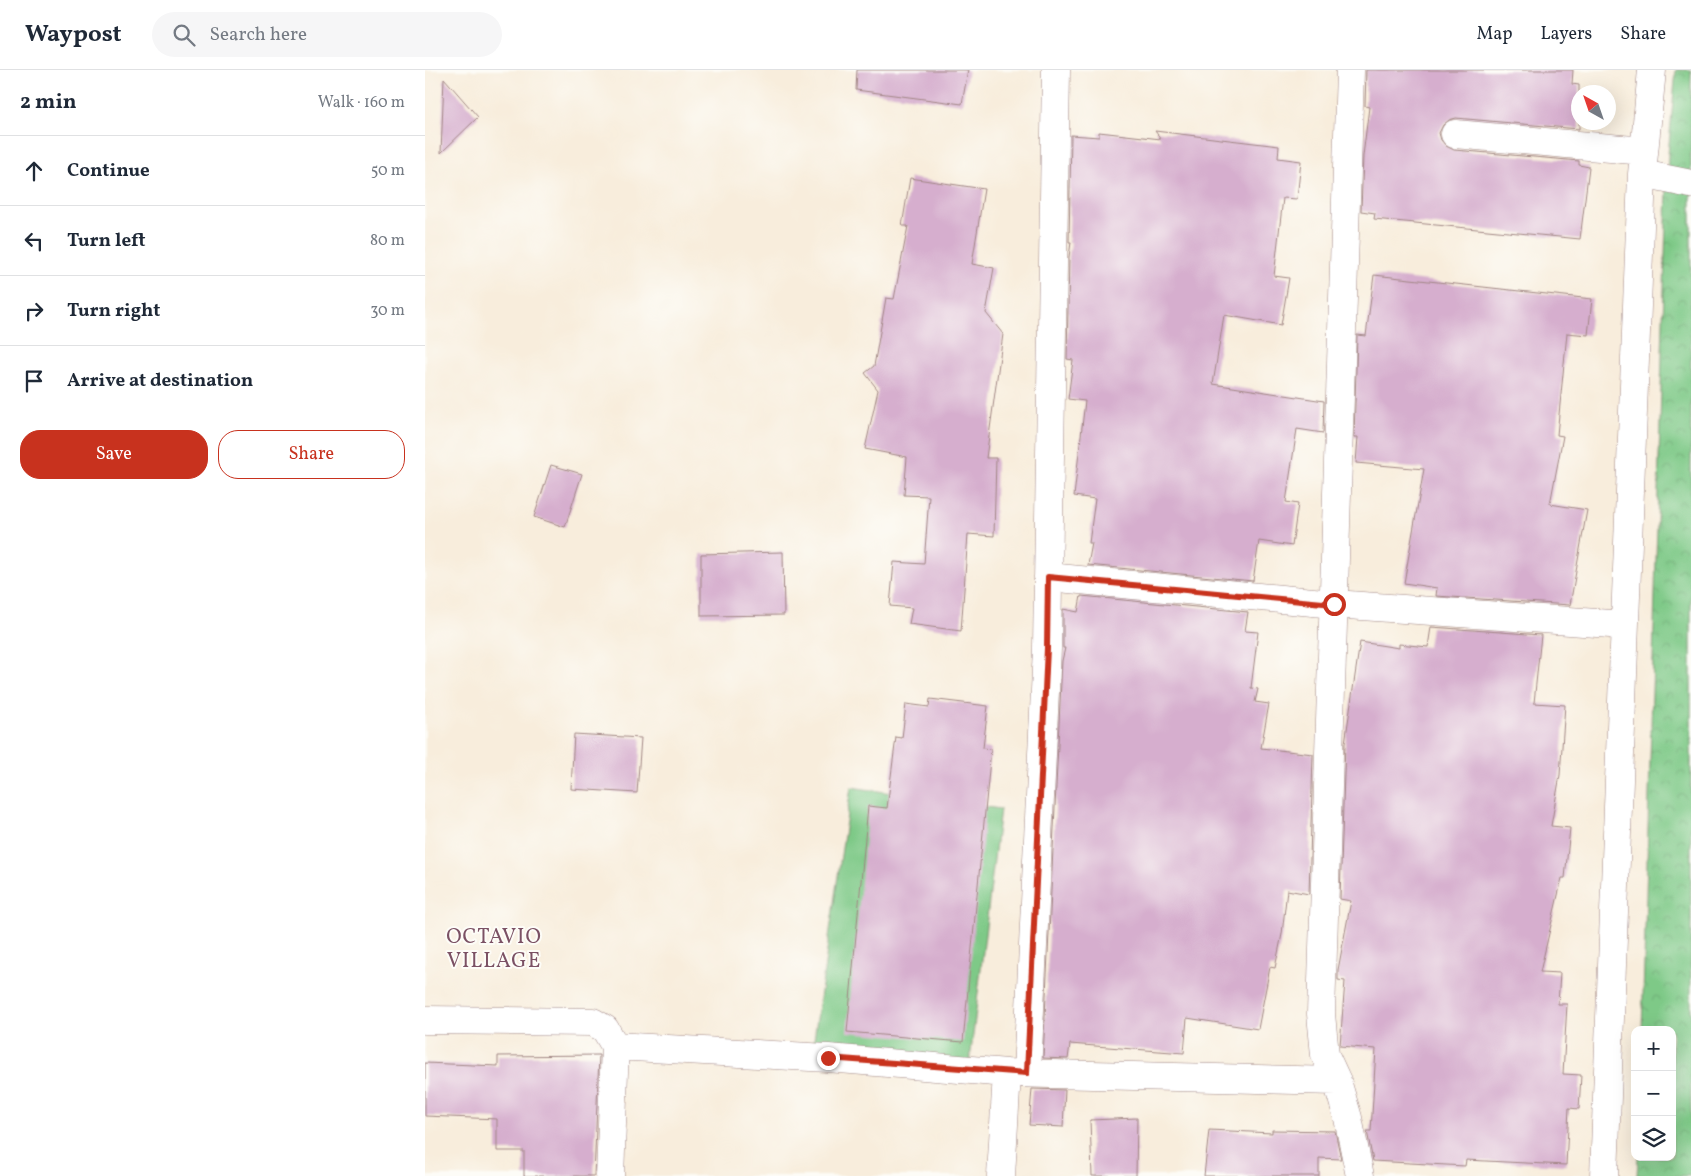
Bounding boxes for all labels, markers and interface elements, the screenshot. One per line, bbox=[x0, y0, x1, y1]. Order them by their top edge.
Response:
search box bbox=[152, 12, 502, 57]
text: Waypost bbox=[25, 18, 122, 52]
icon: search bbox=[170, 21, 198, 49]
text: Search here bbox=[210, 22, 307, 48]
text: Map bbox=[1476, 22, 1512, 47]
text: Layers bbox=[1540, 22, 1592, 47]
text: Share bbox=[1620, 22, 1666, 47]
north arrow bbox=[1571, 85, 1616, 130]
text: 2 min bbox=[20, 88, 77, 117]
text: Walk · 160 m bbox=[318, 92, 405, 114]
icon: ahead bbox=[20, 157, 48, 185]
text: Continue bbox=[67, 158, 150, 184]
text: 50 m bbox=[371, 160, 405, 182]
icon: left bbox=[20, 227, 48, 255]
text: Turn left bbox=[67, 228, 146, 254]
text: 80 m bbox=[370, 230, 405, 252]
icon: right bbox=[20, 297, 48, 325]
text: Turn right bbox=[67, 298, 160, 324]
text: 30 m bbox=[370, 300, 405, 322]
icon: arrive bbox=[20, 367, 48, 395]
text: Arrive at destination bbox=[67, 368, 253, 394]
button: Save bbox=[20, 430, 208, 479]
button: Share bbox=[218, 430, 405, 479]
route start bbox=[1323, 593, 1346, 616]
district label: OCTAVIO VILLAGE bbox=[446, 923, 542, 976]
map controls bbox=[1631, 1026, 1676, 1161]
button: + bbox=[1631, 1026, 1676, 1071]
route end bbox=[817, 1047, 840, 1070]
button: − bbox=[1631, 1071, 1676, 1116]
button: layers bbox=[1631, 1116, 1676, 1161]

